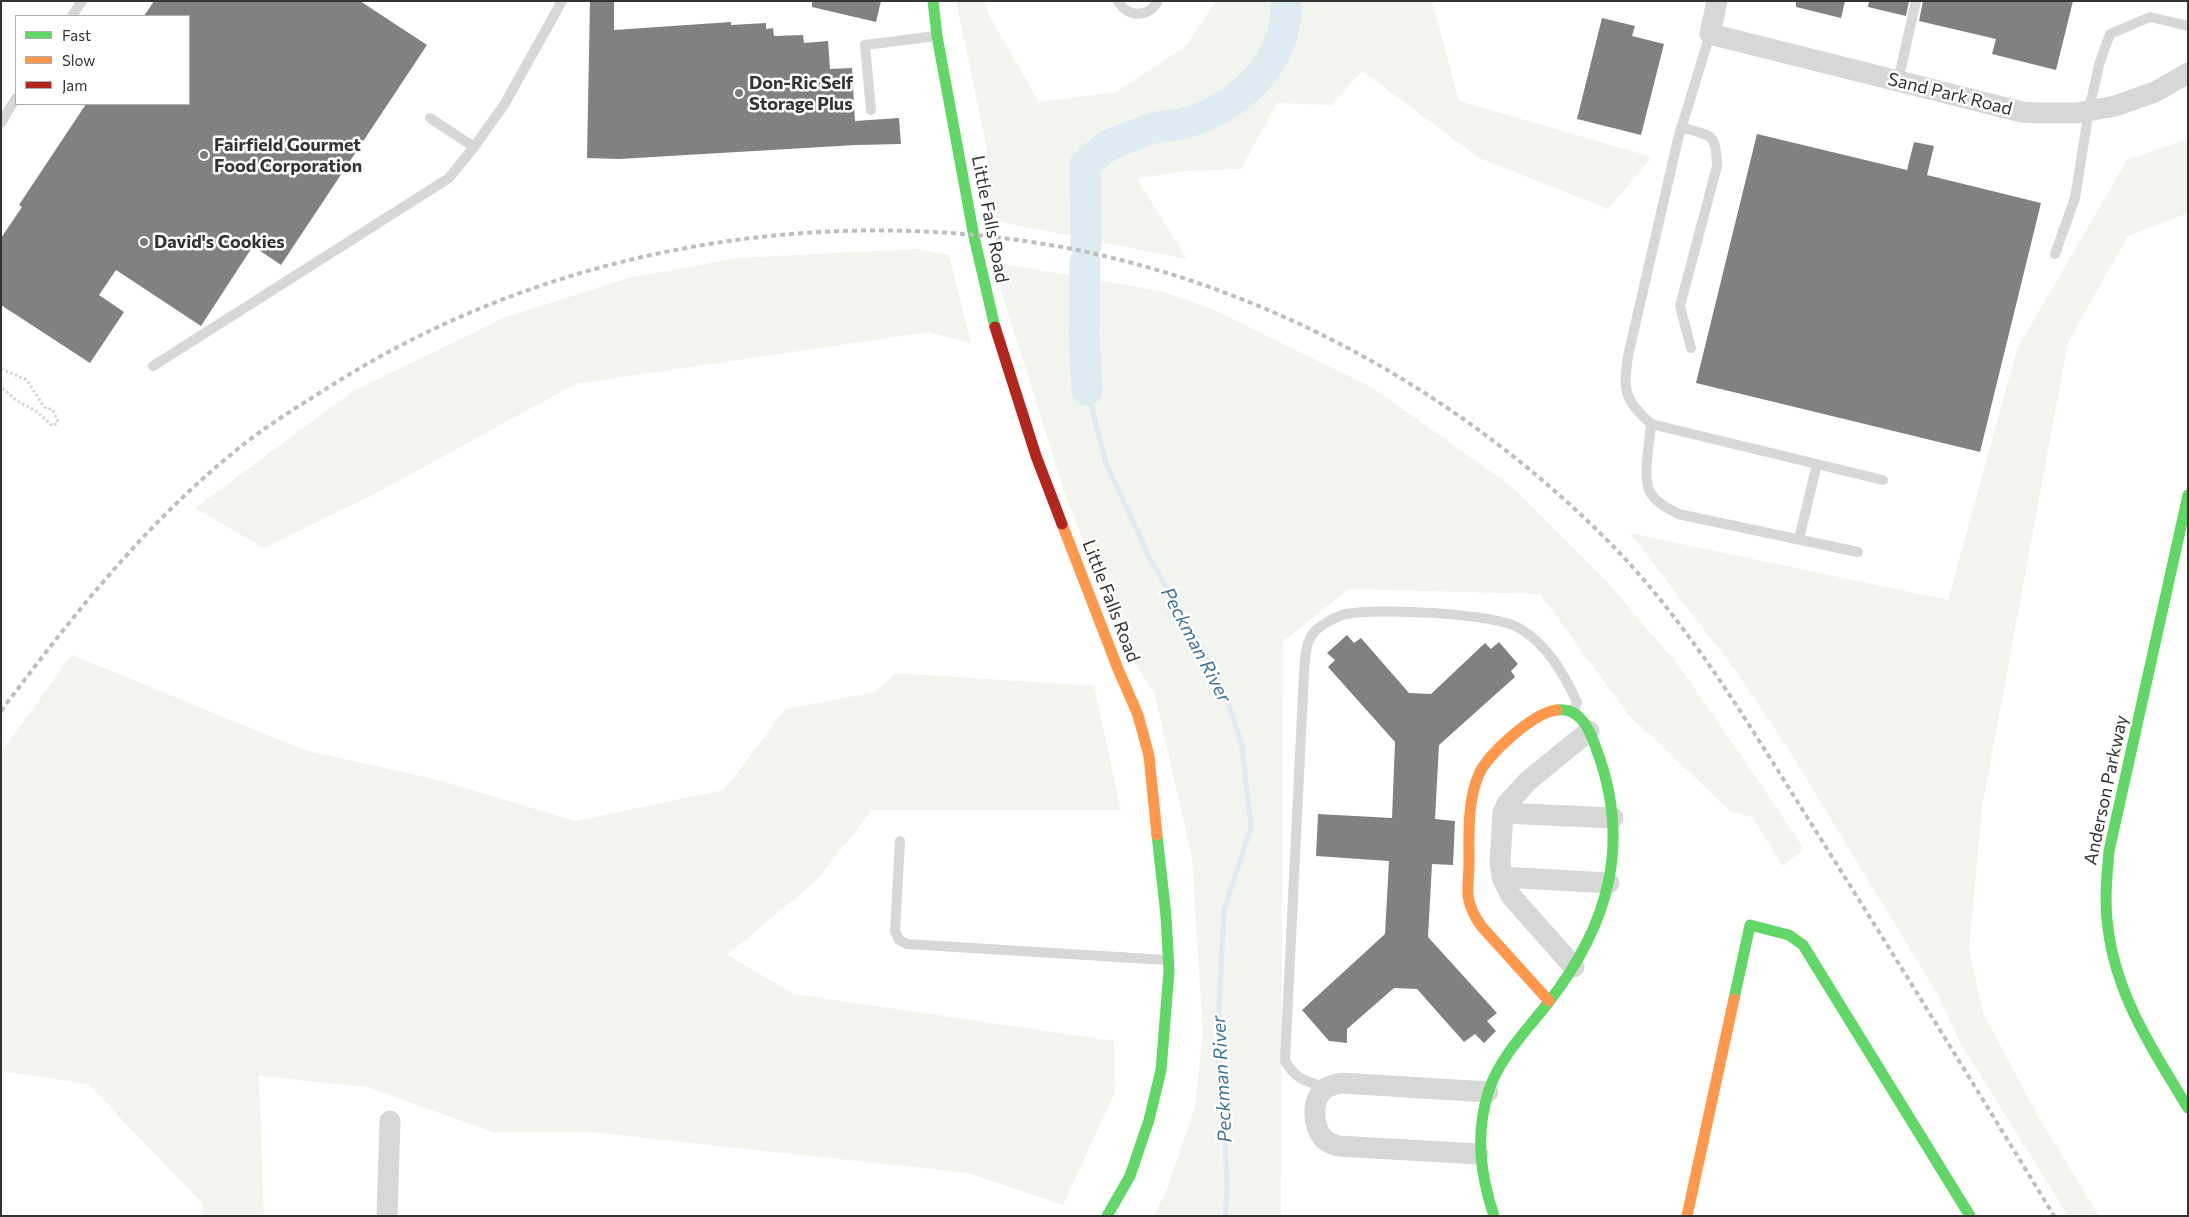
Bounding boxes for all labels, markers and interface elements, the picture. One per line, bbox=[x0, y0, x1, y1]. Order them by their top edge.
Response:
legend bbox=[15, 15, 190, 105]
text: Fast bbox=[62, 26, 91, 44]
text: Slow bbox=[62, 51, 95, 69]
street label: Sand Park Road bbox=[1886, 68, 2014, 120]
place label: Don-Ric Self Storage Plus bbox=[749, 72, 853, 115]
text: Jam bbox=[62, 76, 87, 94]
marker: Don-Ric Self Storage Plus bbox=[733, 87, 745, 99]
place label: Fairfield Gourmet Food Corporation bbox=[214, 134, 362, 176]
marker: Fairfield Gourmet Food Corporation bbox=[198, 149, 210, 161]
street label: Little Falls Road bbox=[967, 153, 1013, 285]
place label: David's Cookies bbox=[154, 231, 285, 253]
marker: David's Cookies bbox=[138, 236, 150, 248]
street label: Little Falls Road bbox=[1078, 537, 1144, 665]
water label: Peckman River bbox=[1156, 584, 1236, 706]
street label: Anderson Parkway bbox=[2080, 713, 2132, 867]
water label: Peckman River bbox=[1207, 1015, 1237, 1143]

